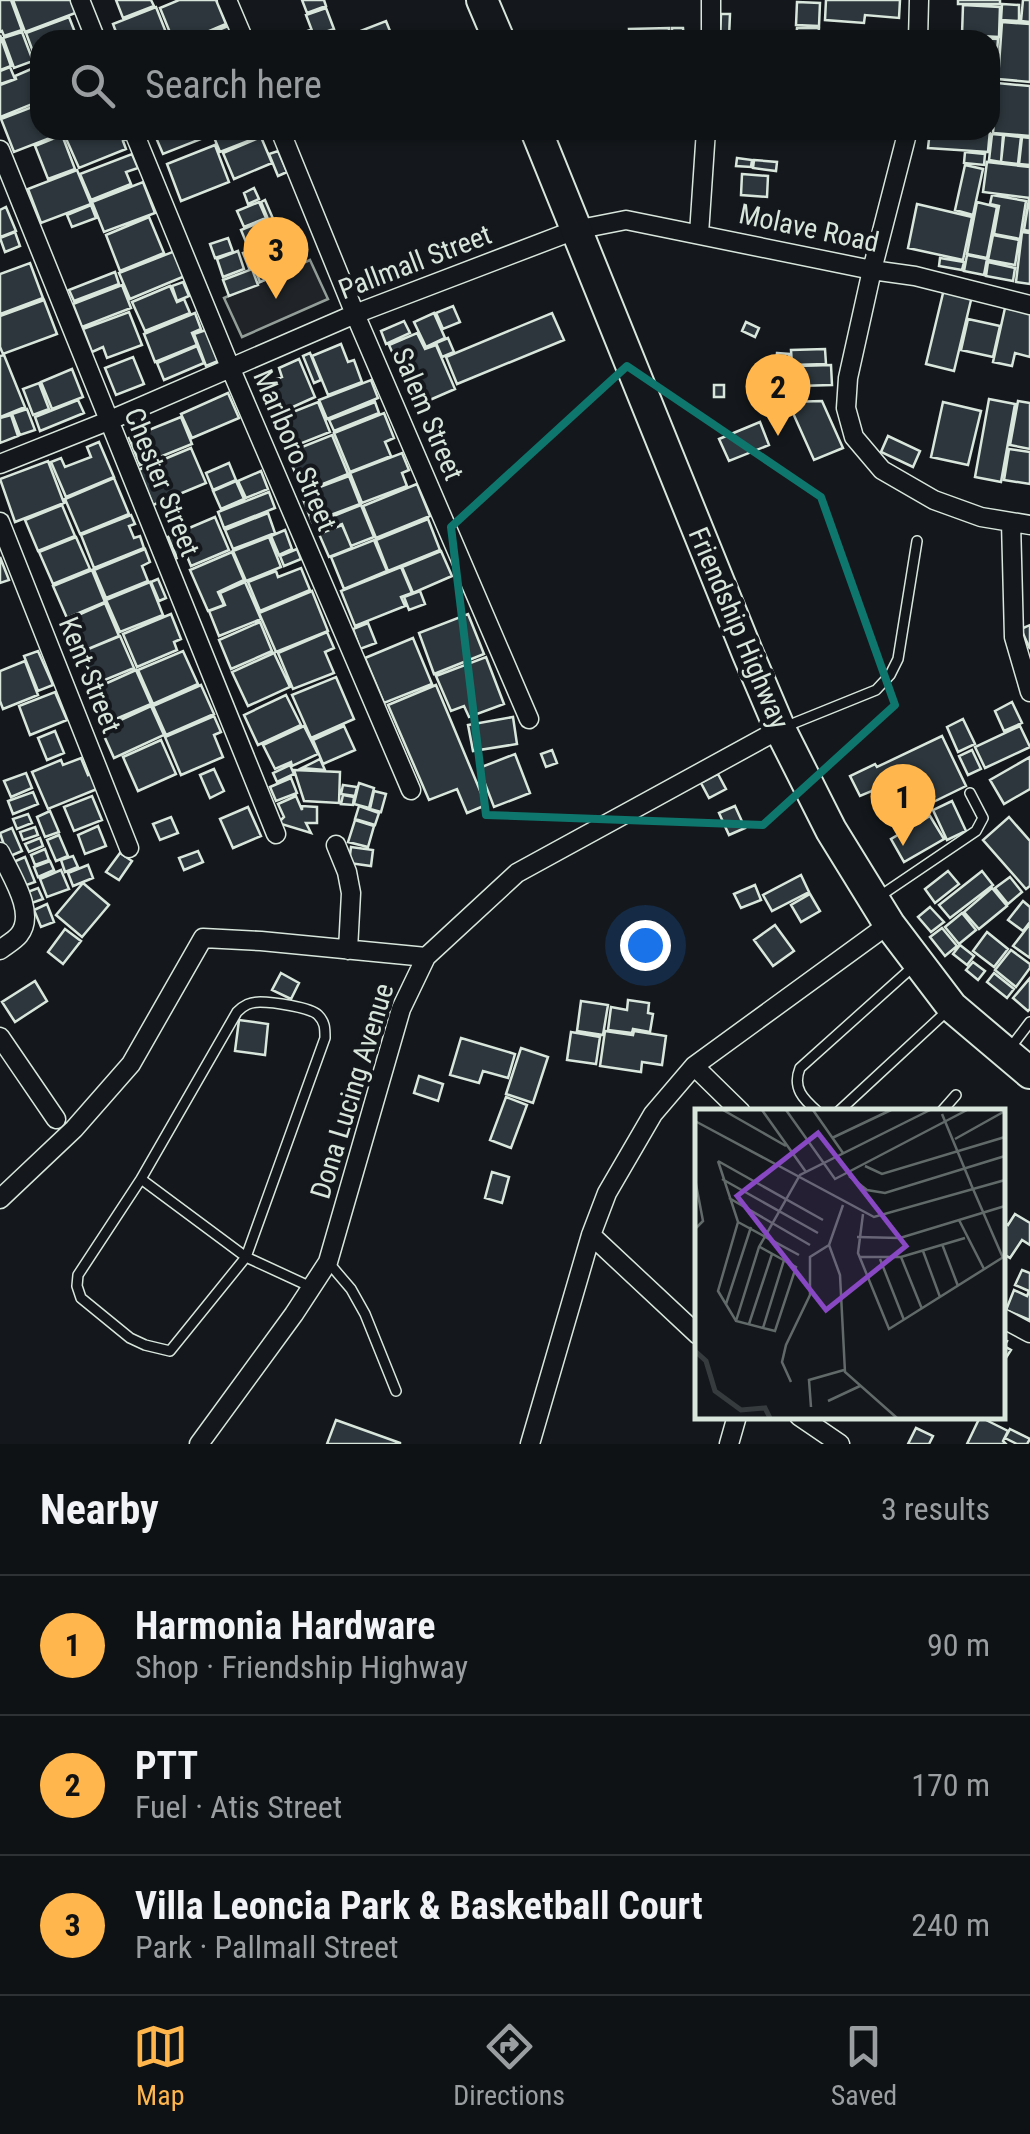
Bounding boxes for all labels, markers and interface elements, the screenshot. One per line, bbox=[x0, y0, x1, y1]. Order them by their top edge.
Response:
search box bbox=[30, 30, 1000, 140]
icon: search bbox=[65, 58, 120, 113]
text: Search here bbox=[145, 63, 322, 107]
street label: Molave Road bbox=[736, 197, 882, 259]
pin: 3 bbox=[244, 216, 308, 299]
street label: Pallmall Street bbox=[334, 218, 496, 306]
street label: Salem Street bbox=[385, 343, 471, 485]
pin: 2 bbox=[746, 354, 810, 436]
street label: Marlboro Street bbox=[246, 365, 344, 535]
street label: Chester Street bbox=[117, 403, 207, 561]
street label: Friendship Highway bbox=[682, 522, 796, 734]
street label: Kent Street bbox=[52, 612, 128, 738]
pin: 1 bbox=[870, 764, 936, 846]
your location bbox=[620, 920, 671, 971]
street label: Dona Lucing Avenue bbox=[304, 979, 400, 1203]
inset map bbox=[695, 1109, 1005, 1419]
text: Nearby bbox=[40, 1485, 159, 1534]
text: 3 results bbox=[881, 1490, 990, 1528]
text: Harmonia Hardware bbox=[135, 1604, 436, 1648]
text: 1 bbox=[64, 1626, 81, 1664]
text: 90 m bbox=[927, 1626, 990, 1664]
text: Shop · Friendship Highway bbox=[135, 1648, 468, 1686]
text: PTT bbox=[135, 1744, 198, 1788]
text: 2 bbox=[64, 1766, 81, 1804]
text: 170 m bbox=[911, 1766, 990, 1804]
text: Fuel · Atis Street bbox=[135, 1788, 342, 1826]
text: Villa Leoncia Park & Basketball Court bbox=[135, 1884, 703, 1928]
text: 3 bbox=[64, 1906, 81, 1944]
text: 240 m bbox=[911, 1906, 990, 1944]
text: Park · Pallmall Street bbox=[135, 1928, 399, 1966]
tab: Map bbox=[133, 2019, 188, 2112]
tab: Directions bbox=[453, 2019, 565, 2112]
tab: Saved bbox=[831, 2019, 897, 2112]

